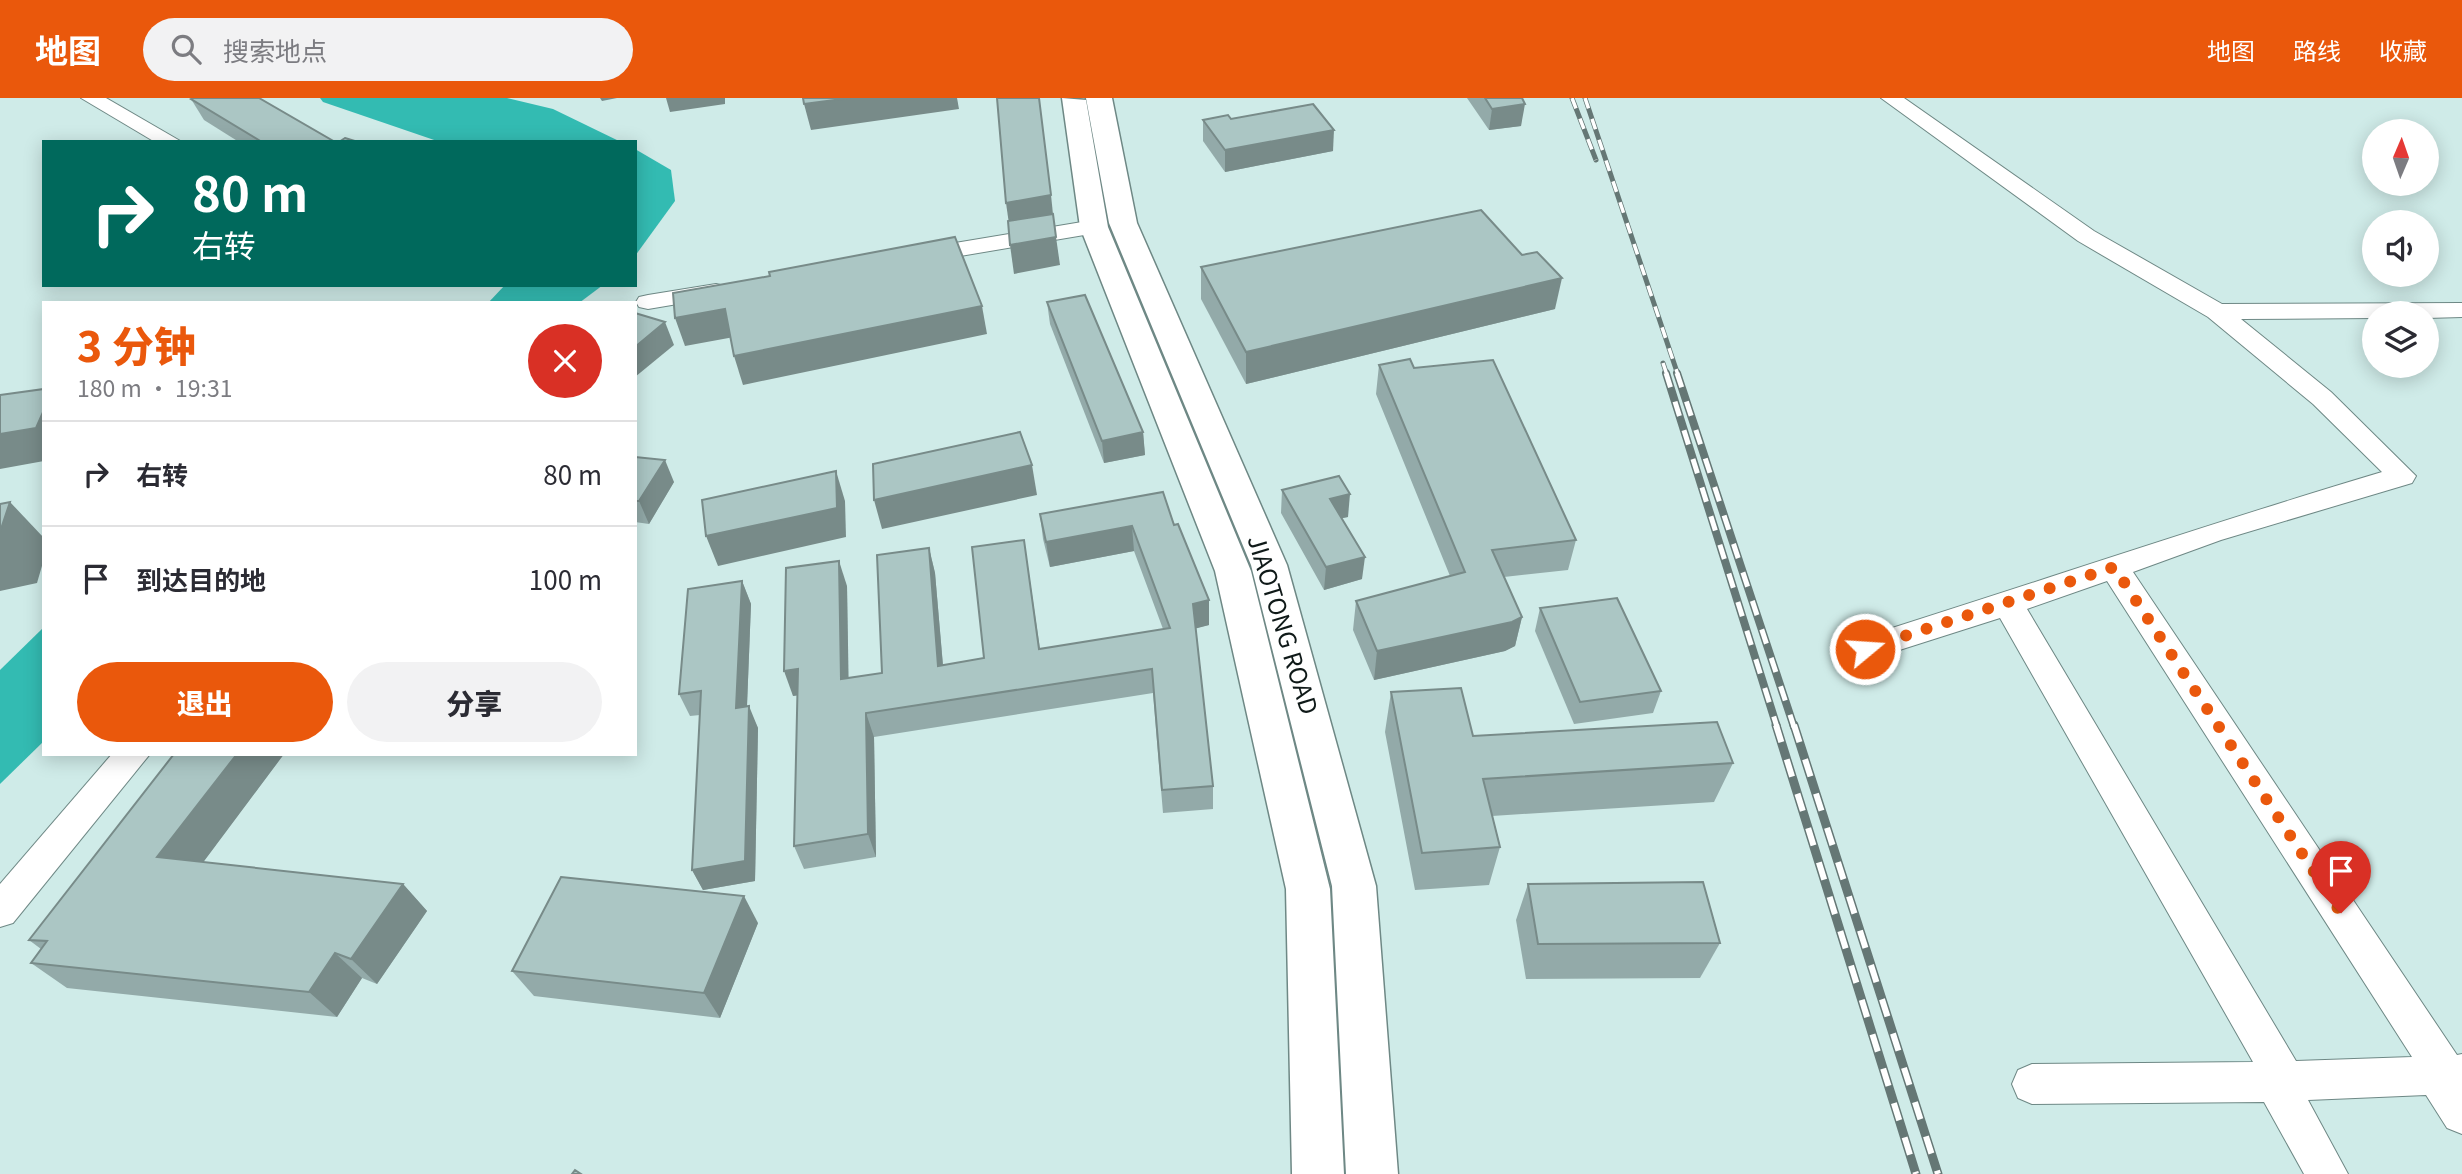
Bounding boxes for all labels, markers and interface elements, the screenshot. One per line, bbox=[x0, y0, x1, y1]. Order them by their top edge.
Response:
search box bbox=[143, 18, 633, 81]
text: 地图 bbox=[35, 25, 101, 73]
icon: search bbox=[167, 30, 205, 68]
text: 搜索地点 bbox=[223, 31, 327, 68]
text: 地图 bbox=[2207, 32, 2255, 67]
text: 路线 bbox=[2293, 32, 2341, 67]
text: 收藏 bbox=[2379, 32, 2427, 67]
north arrow bbox=[2362, 119, 2440, 196]
map controls bbox=[2362, 119, 2439, 378]
text: 80 m bbox=[192, 155, 308, 226]
icon: right bbox=[77, 168, 168, 259]
button: sound bbox=[2362, 210, 2439, 287]
text: 右转 bbox=[192, 221, 256, 267]
button: layers bbox=[2362, 301, 2439, 378]
text: 3 分钟 bbox=[77, 313, 196, 374]
button: close bbox=[528, 324, 602, 398]
text: 180 m · 19:31 bbox=[77, 370, 233, 404]
icon: right bbox=[77, 455, 115, 493]
text: 右转 bbox=[136, 455, 188, 492]
text: 80 m bbox=[543, 455, 602, 492]
street label: JIAOTONG ROAD bbox=[1240, 530, 1328, 718]
icon: arrive bbox=[77, 560, 115, 598]
text: 到达目的地 bbox=[136, 560, 266, 597]
text: 100 m bbox=[529, 560, 602, 597]
position arrow bbox=[1828, 612, 1902, 686]
button: 退出 bbox=[77, 662, 333, 742]
button: 分享 bbox=[347, 662, 602, 742]
pin bbox=[2311, 841, 2371, 913]
icon: arrive bbox=[2322, 852, 2360, 890]

